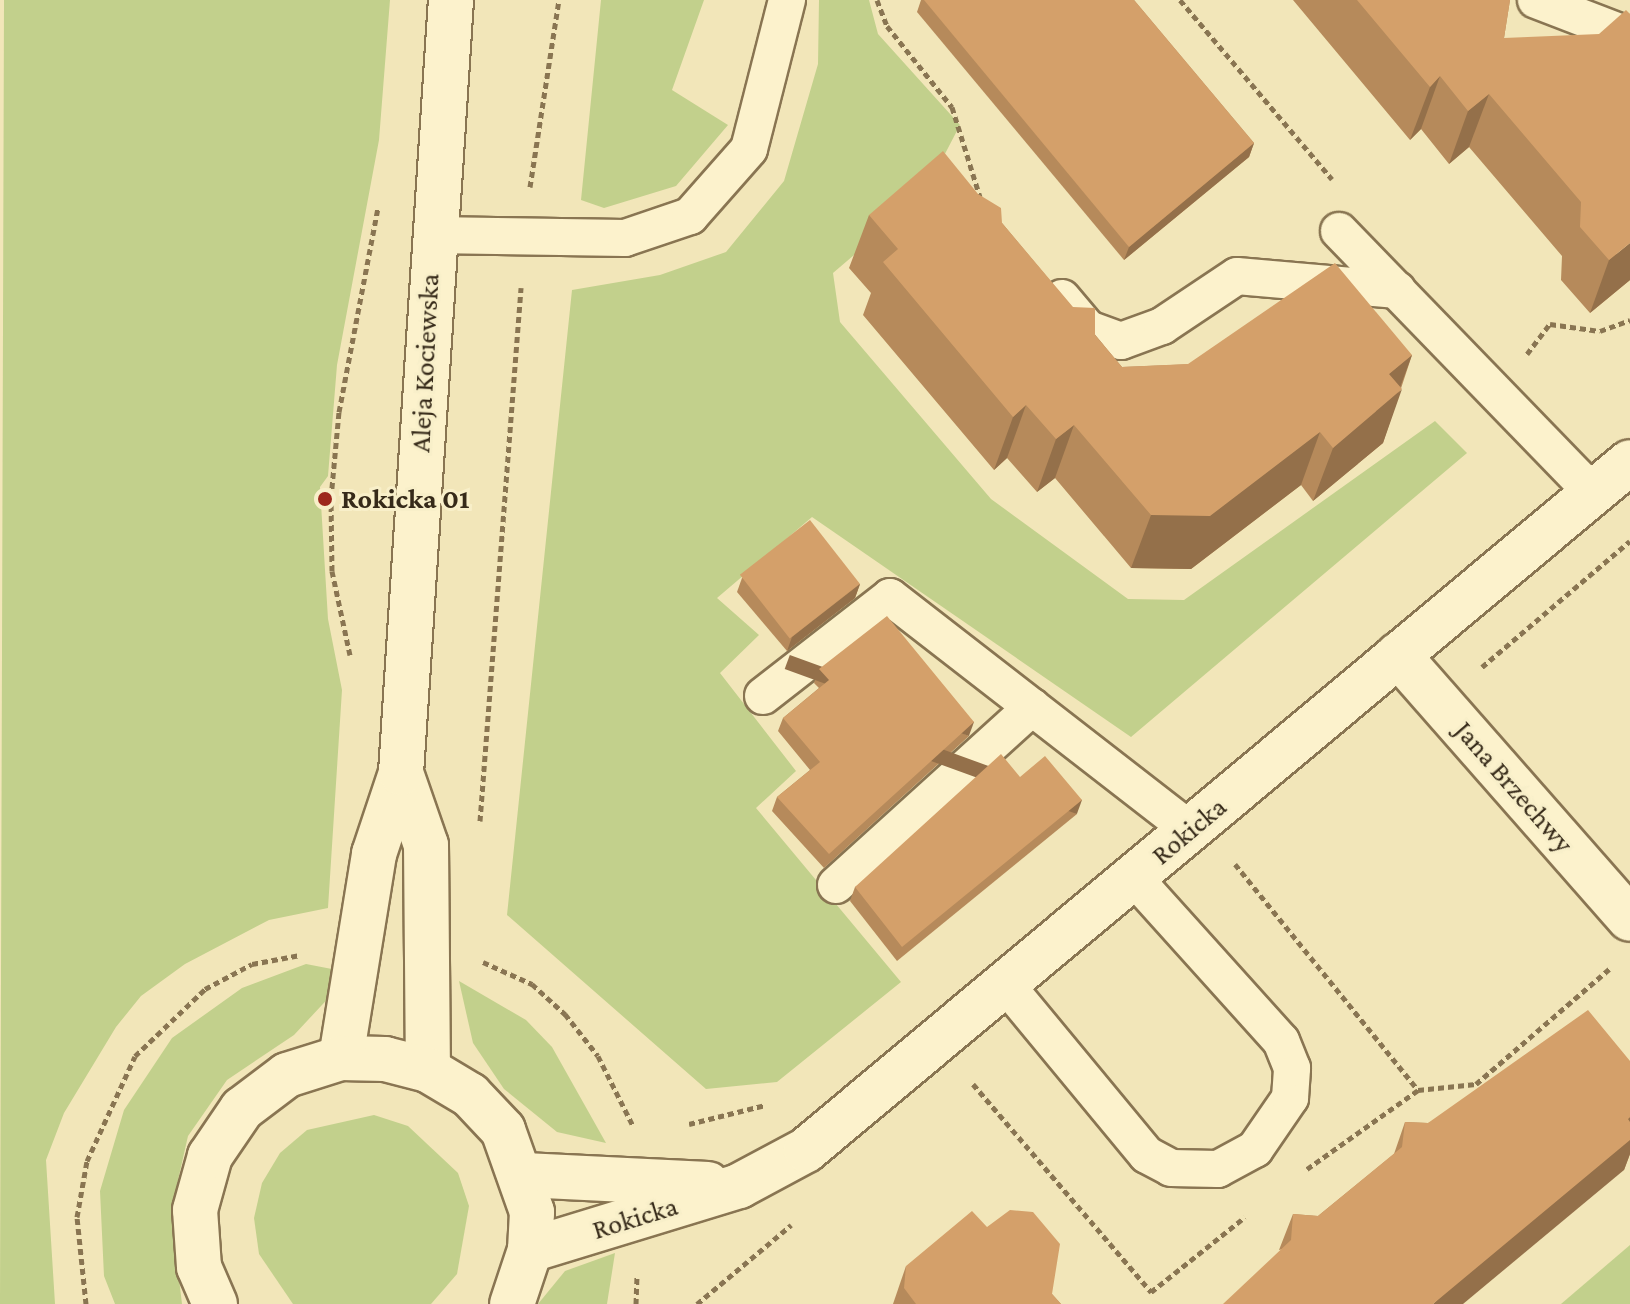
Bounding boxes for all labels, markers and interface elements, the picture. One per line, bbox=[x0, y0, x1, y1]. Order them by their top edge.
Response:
street label: Aleja Kociewska bbox=[404, 273, 446, 453]
place label: Rokicka 01 bbox=[341, 482, 469, 516]
marker: Rokicka 01 bbox=[316, 490, 334, 508]
street label: Jana Brzechwy bbox=[1448, 714, 1580, 860]
street label: Rokicka bbox=[1145, 790, 1233, 872]
street label: Rokicka bbox=[588, 1189, 682, 1247]

